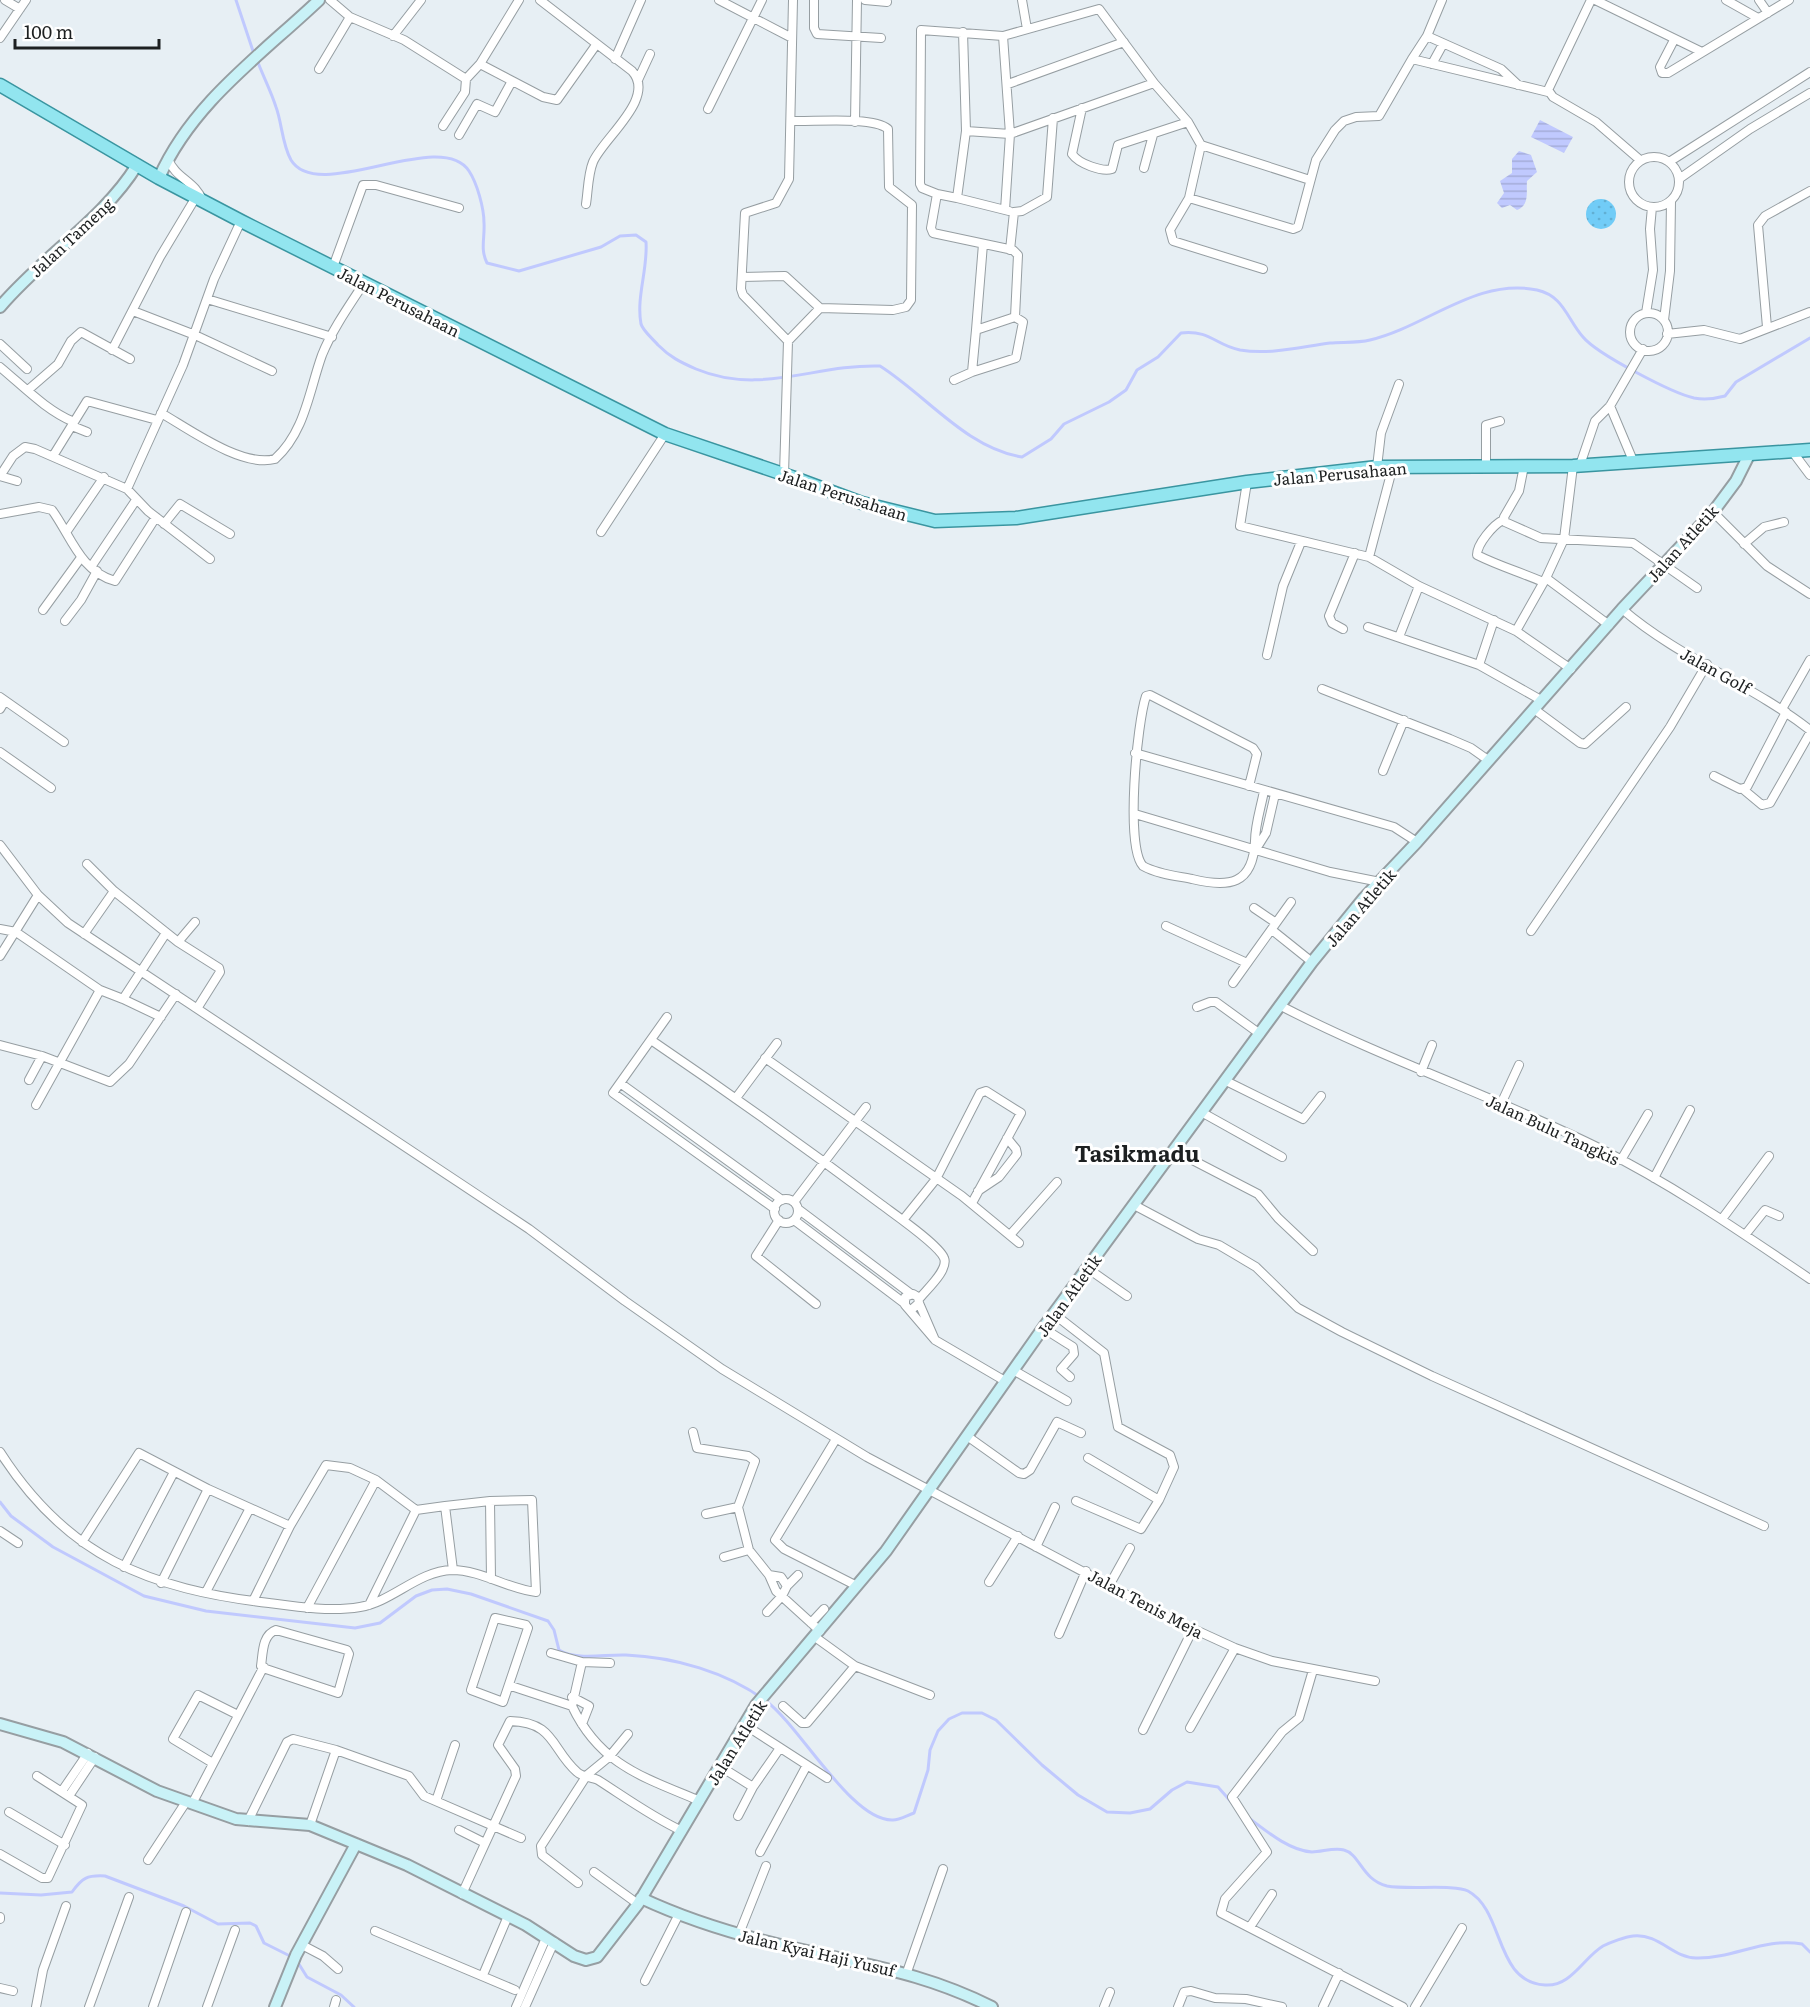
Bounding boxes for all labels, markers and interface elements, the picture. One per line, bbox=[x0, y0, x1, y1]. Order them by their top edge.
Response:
scale bar bbox=[15, 12, 159, 50]
text: 100 m bbox=[24, 18, 73, 45]
street label: Jalan Tameng bbox=[24, 192, 118, 282]
street label: Jalan Perusahaan bbox=[334, 260, 465, 342]
street label: Jalan Perusahaan bbox=[1272, 455, 1408, 491]
street label: Jalan Perusahaan bbox=[776, 462, 911, 526]
street label: Jalan Atletik bbox=[1641, 499, 1723, 587]
street label: Jalan Golf bbox=[1676, 641, 1757, 700]
street label: Jalan Atletik bbox=[1319, 862, 1401, 951]
street label: Jalan Bulu Tangkis bbox=[1482, 1088, 1624, 1170]
district label: Tasikmadu bbox=[1074, 1136, 1200, 1169]
street label: Jalan Atletik bbox=[1030, 1249, 1106, 1341]
street label: Jalan Tenis Meja bbox=[1084, 1563, 1208, 1644]
street label: Jalan Atletik bbox=[700, 1694, 772, 1789]
street label: Jalan Kyai Haji Yusuf bbox=[736, 1922, 900, 1982]

